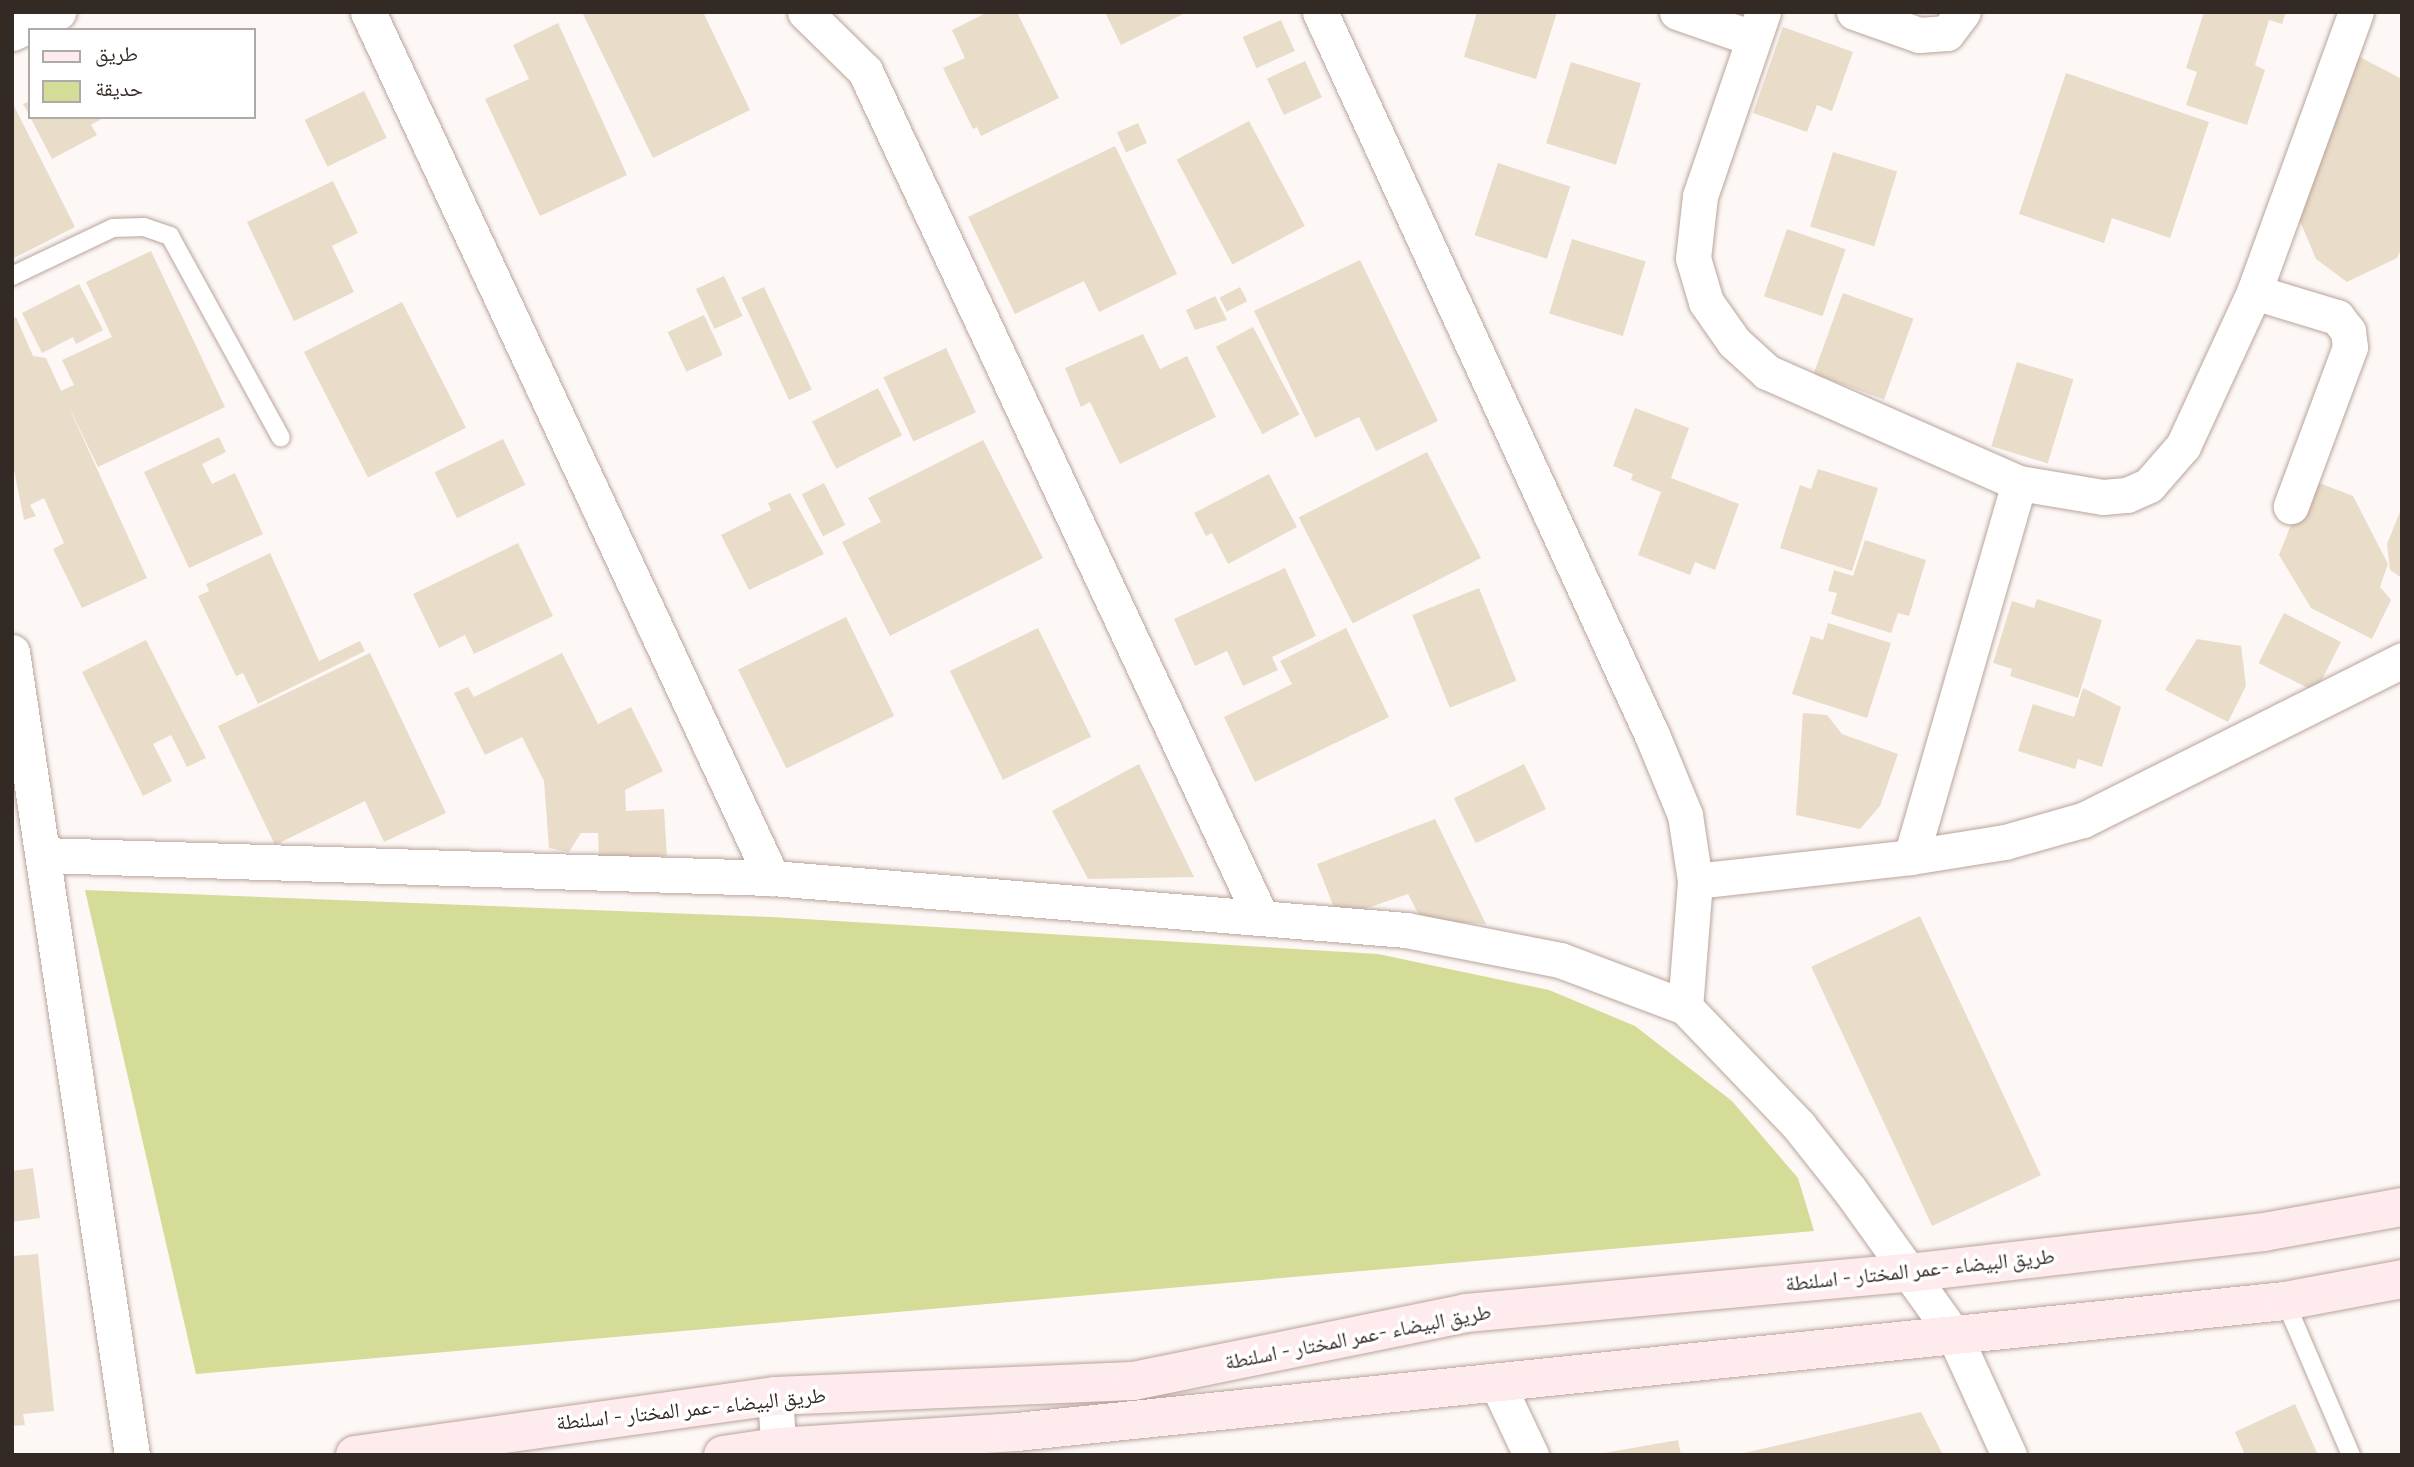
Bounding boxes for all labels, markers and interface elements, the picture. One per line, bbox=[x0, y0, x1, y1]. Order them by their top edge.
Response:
legend bbox=[28, 28, 256, 119]
text: طريق bbox=[95, 41, 138, 67]
text: حديقة bbox=[95, 76, 143, 102]
street label: طريق البيضاء -عمر المختار - اسلنطة bbox=[1784, 1243, 2056, 1297]
street label: طريق البيضاء -عمر المختار - اسلنطة bbox=[1223, 1299, 1493, 1375]
street label: طريق البيضاء -عمر المختار - اسلنطة bbox=[555, 1382, 827, 1436]

